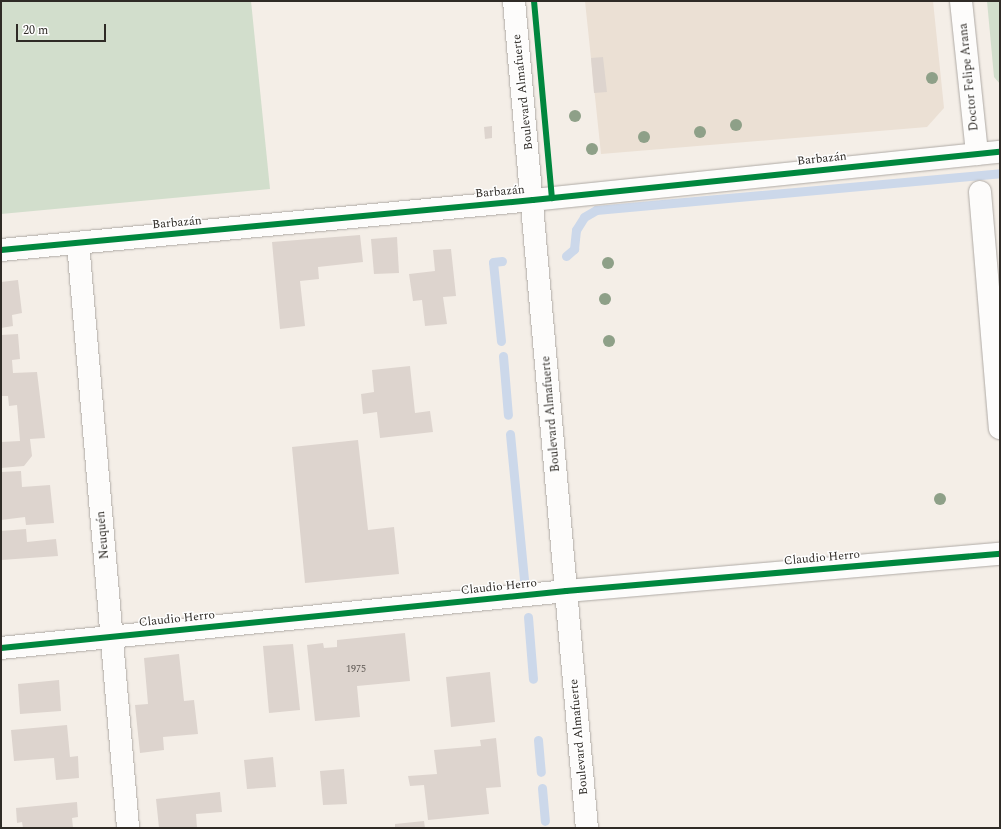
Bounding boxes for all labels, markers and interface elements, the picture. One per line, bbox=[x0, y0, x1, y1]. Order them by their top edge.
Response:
scale bar bbox=[18, 16, 108, 42]
text: 20 m bbox=[23, 21, 48, 40]
street label: Doctor Felipe Arana bbox=[956, 22, 982, 132]
street label: Boulevard Almafuerte bbox=[510, 33, 536, 151]
street label: Barbazán bbox=[797, 149, 847, 169]
street label: Barbazán bbox=[475, 183, 525, 201]
street label: Barbazán bbox=[152, 214, 202, 232]
street label: Boulevard Almafuerte bbox=[539, 355, 563, 473]
street label: Neuquén bbox=[94, 510, 112, 560]
street label: Claudio Herro bbox=[783, 548, 861, 568]
street label: Claudio Herro bbox=[460, 576, 538, 598]
street label: Claudio Herro bbox=[138, 608, 216, 630]
house number: 1975 bbox=[346, 664, 366, 676]
street label: Boulevard Almafuerte bbox=[567, 678, 591, 796]

